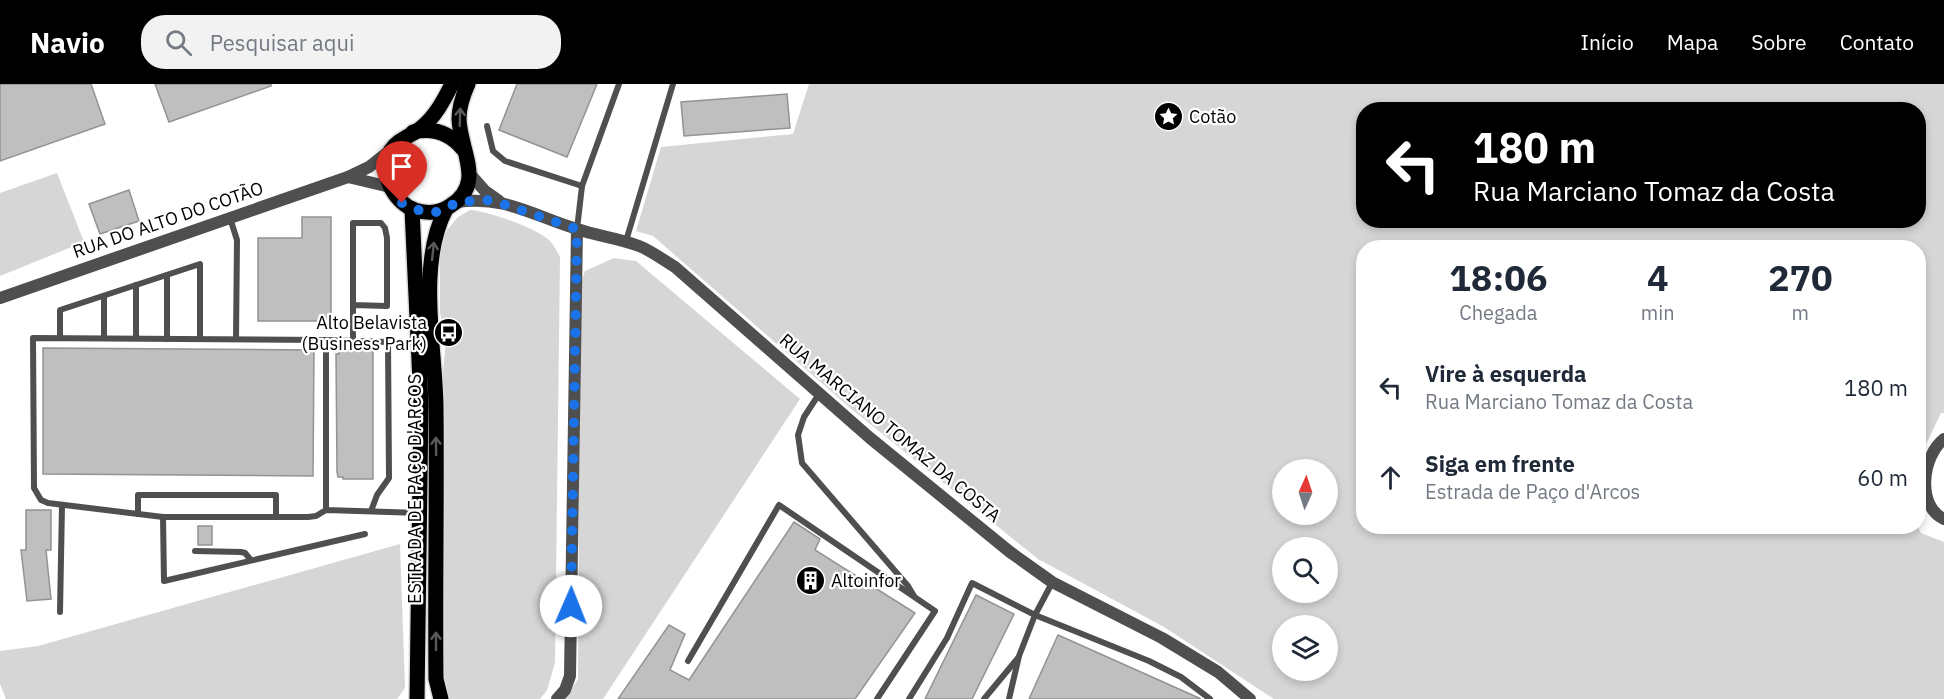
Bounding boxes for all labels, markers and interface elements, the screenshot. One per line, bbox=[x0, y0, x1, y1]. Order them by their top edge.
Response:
search box bbox=[141, 15, 561, 69]
text: Navio bbox=[30, 24, 105, 61]
icon: search bbox=[162, 26, 195, 59]
text: Pesquisar aqui bbox=[210, 28, 354, 57]
text: Início bbox=[1581, 28, 1634, 56]
text: Mapa bbox=[1667, 28, 1718, 56]
text: Sobre bbox=[1751, 28, 1807, 56]
text: Contato bbox=[1840, 28, 1914, 56]
place icon: Cotão bbox=[1152, 101, 1184, 133]
place label: Cotão bbox=[1189, 105, 1236, 128]
one-way arrow bbox=[454, 108, 466, 127]
text: 180 m bbox=[1473, 120, 1596, 175]
icon: left bbox=[1374, 126, 1452, 204]
pin bbox=[376, 141, 427, 203]
icon: arrive bbox=[385, 150, 418, 183]
text: Rua Marciano Tomaz da Costa bbox=[1473, 173, 1835, 208]
street label: RUA DO ALTO DO COTÃO bbox=[70, 176, 266, 263]
one-way arrow bbox=[428, 242, 439, 262]
text: 18:06 bbox=[1449, 254, 1548, 301]
text: 4 bbox=[1647, 254, 1669, 301]
text: 270 bbox=[1768, 254, 1833, 301]
text: Chegada bbox=[1459, 299, 1538, 326]
text: min bbox=[1641, 299, 1675, 326]
text: m bbox=[1792, 299, 1809, 326]
place label: Alto Belavista (Business Park) bbox=[301, 311, 427, 355]
bus stop icon: Alto Belavista (Business Park) bbox=[432, 317, 464, 349]
street label: RUA MARCIANO TOMAZ DA COSTA bbox=[775, 328, 1006, 527]
text: Vire à esquerda bbox=[1425, 359, 1587, 388]
icon: left bbox=[1374, 371, 1407, 404]
text: 180 m bbox=[1844, 373, 1908, 402]
street label: ESTRADA DE PAÇO D'ARCOS bbox=[403, 374, 426, 604]
text: Rua Marciano Tomaz da Costa bbox=[1425, 388, 1693, 415]
one-way arrow bbox=[431, 437, 442, 457]
text: Siga em frente bbox=[1425, 449, 1575, 478]
north arrow bbox=[1272, 459, 1338, 525]
map controls bbox=[1272, 459, 1338, 681]
icon: ahead bbox=[1374, 461, 1407, 494]
text: 60 m bbox=[1857, 463, 1908, 492]
text: Estrada de Paço d'Arcos bbox=[1425, 478, 1640, 505]
button: search bbox=[1272, 537, 1338, 603]
building icon: Altoinfor bbox=[794, 565, 826, 597]
place label: Altoinfor bbox=[831, 569, 901, 592]
position arrow bbox=[539, 574, 603, 638]
button: layers bbox=[1272, 615, 1338, 681]
one-way arrow bbox=[430, 632, 442, 652]

